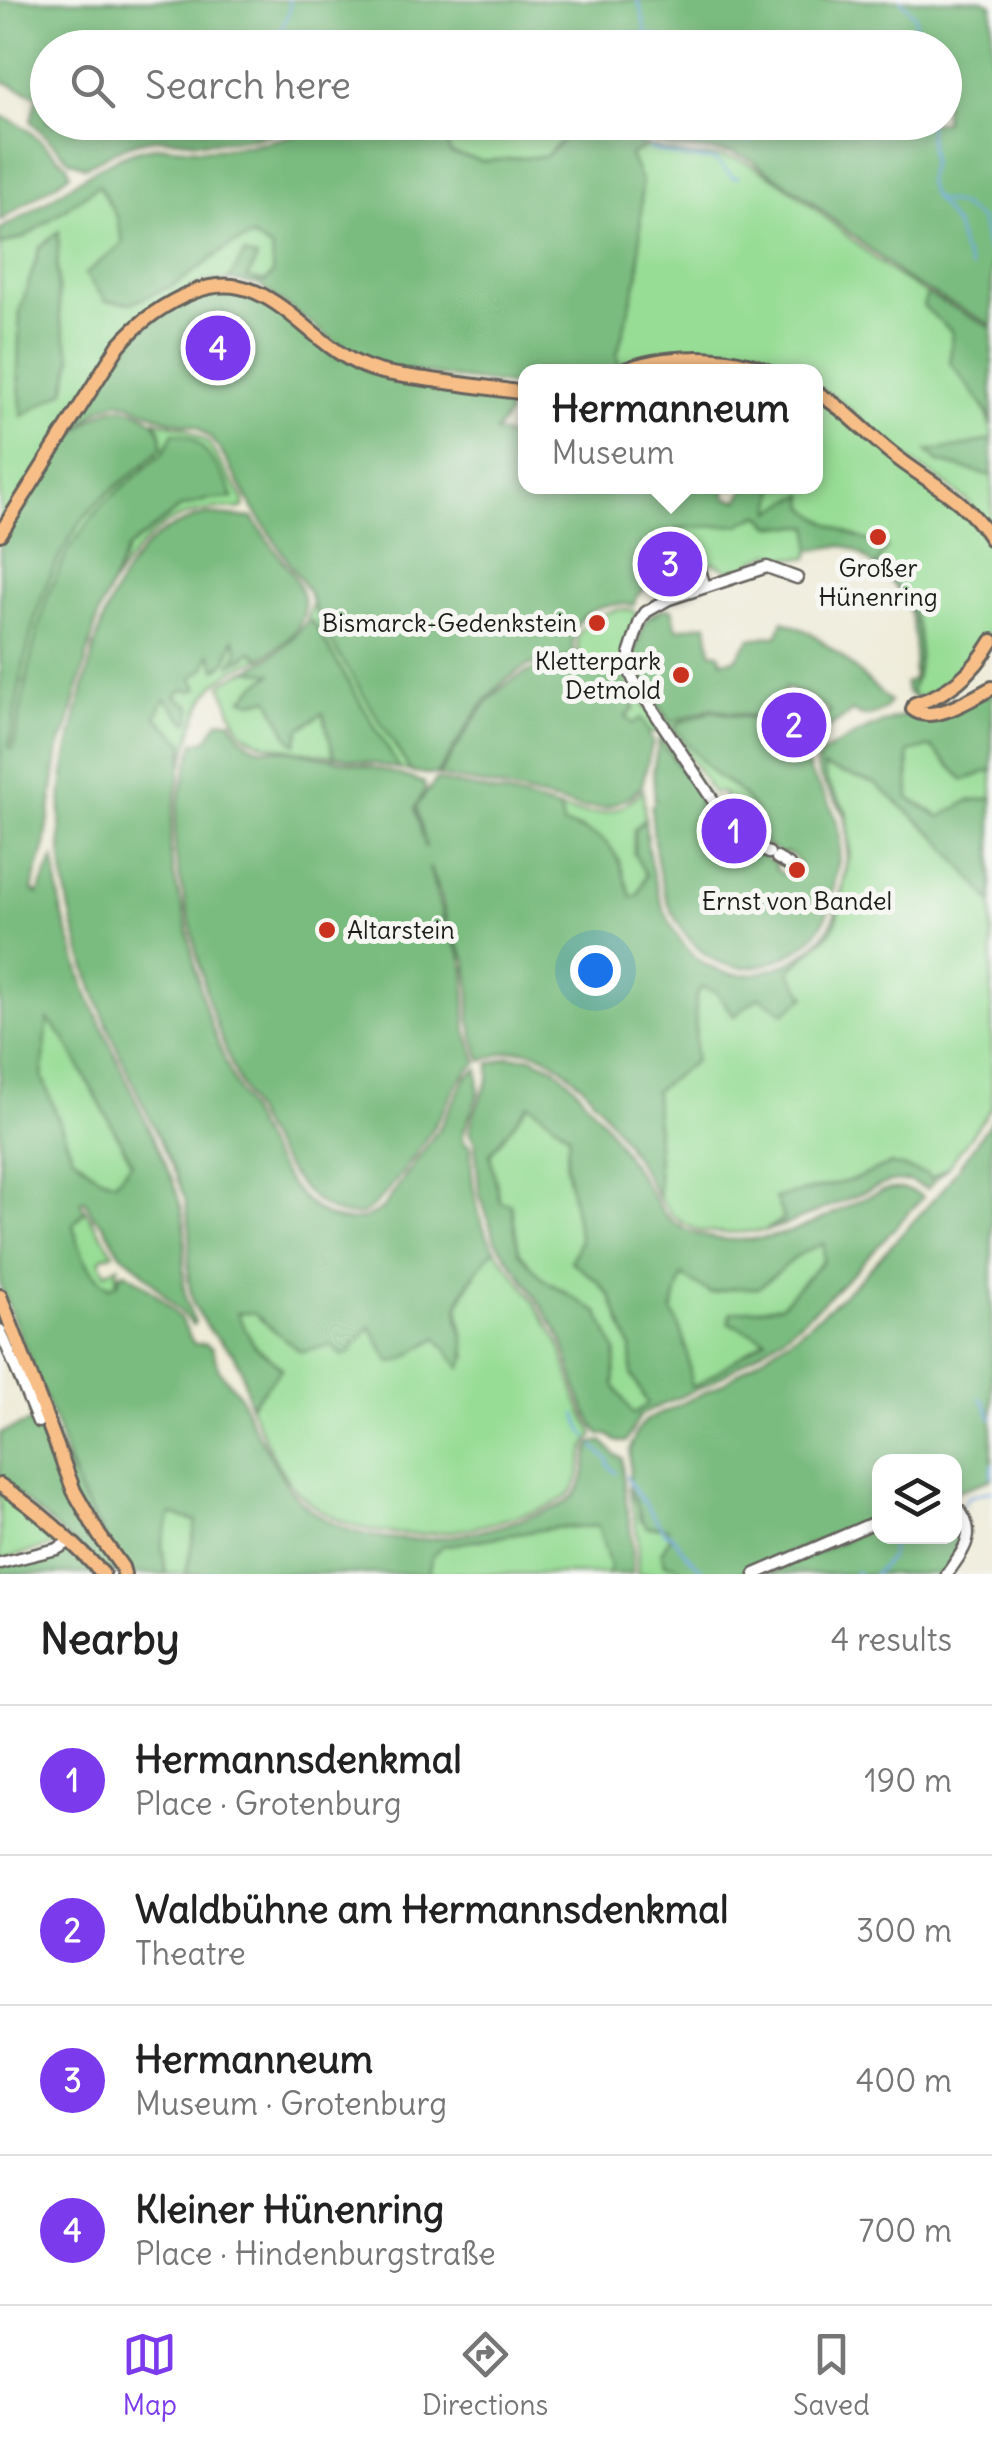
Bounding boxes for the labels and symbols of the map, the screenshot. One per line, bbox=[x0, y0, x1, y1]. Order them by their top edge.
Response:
pin: 4 bbox=[186, 310, 250, 386]
pin: 3 bbox=[638, 526, 702, 602]
marker: Großer Hünenring bbox=[867, 526, 889, 548]
place label: Großer Hünenring bbox=[818, 552, 938, 613]
place label: Bismarck-Gedenkstein bbox=[322, 607, 577, 639]
marker: Bismarck-Gedenkstein bbox=[586, 612, 608, 634]
place label: Kletterpark Detmold bbox=[535, 645, 661, 706]
marker: Kletterpark Detmold bbox=[670, 664, 692, 686]
pin: 2 bbox=[762, 688, 826, 762]
pin: 1 bbox=[702, 794, 766, 868]
marker: Ernst von Bandel bbox=[786, 859, 808, 881]
place label: Ernst von Bandel bbox=[702, 885, 892, 917]
place label: Altarstein bbox=[347, 914, 455, 946]
marker: Altarstein bbox=[316, 919, 338, 941]
your location bbox=[570, 945, 621, 996]

